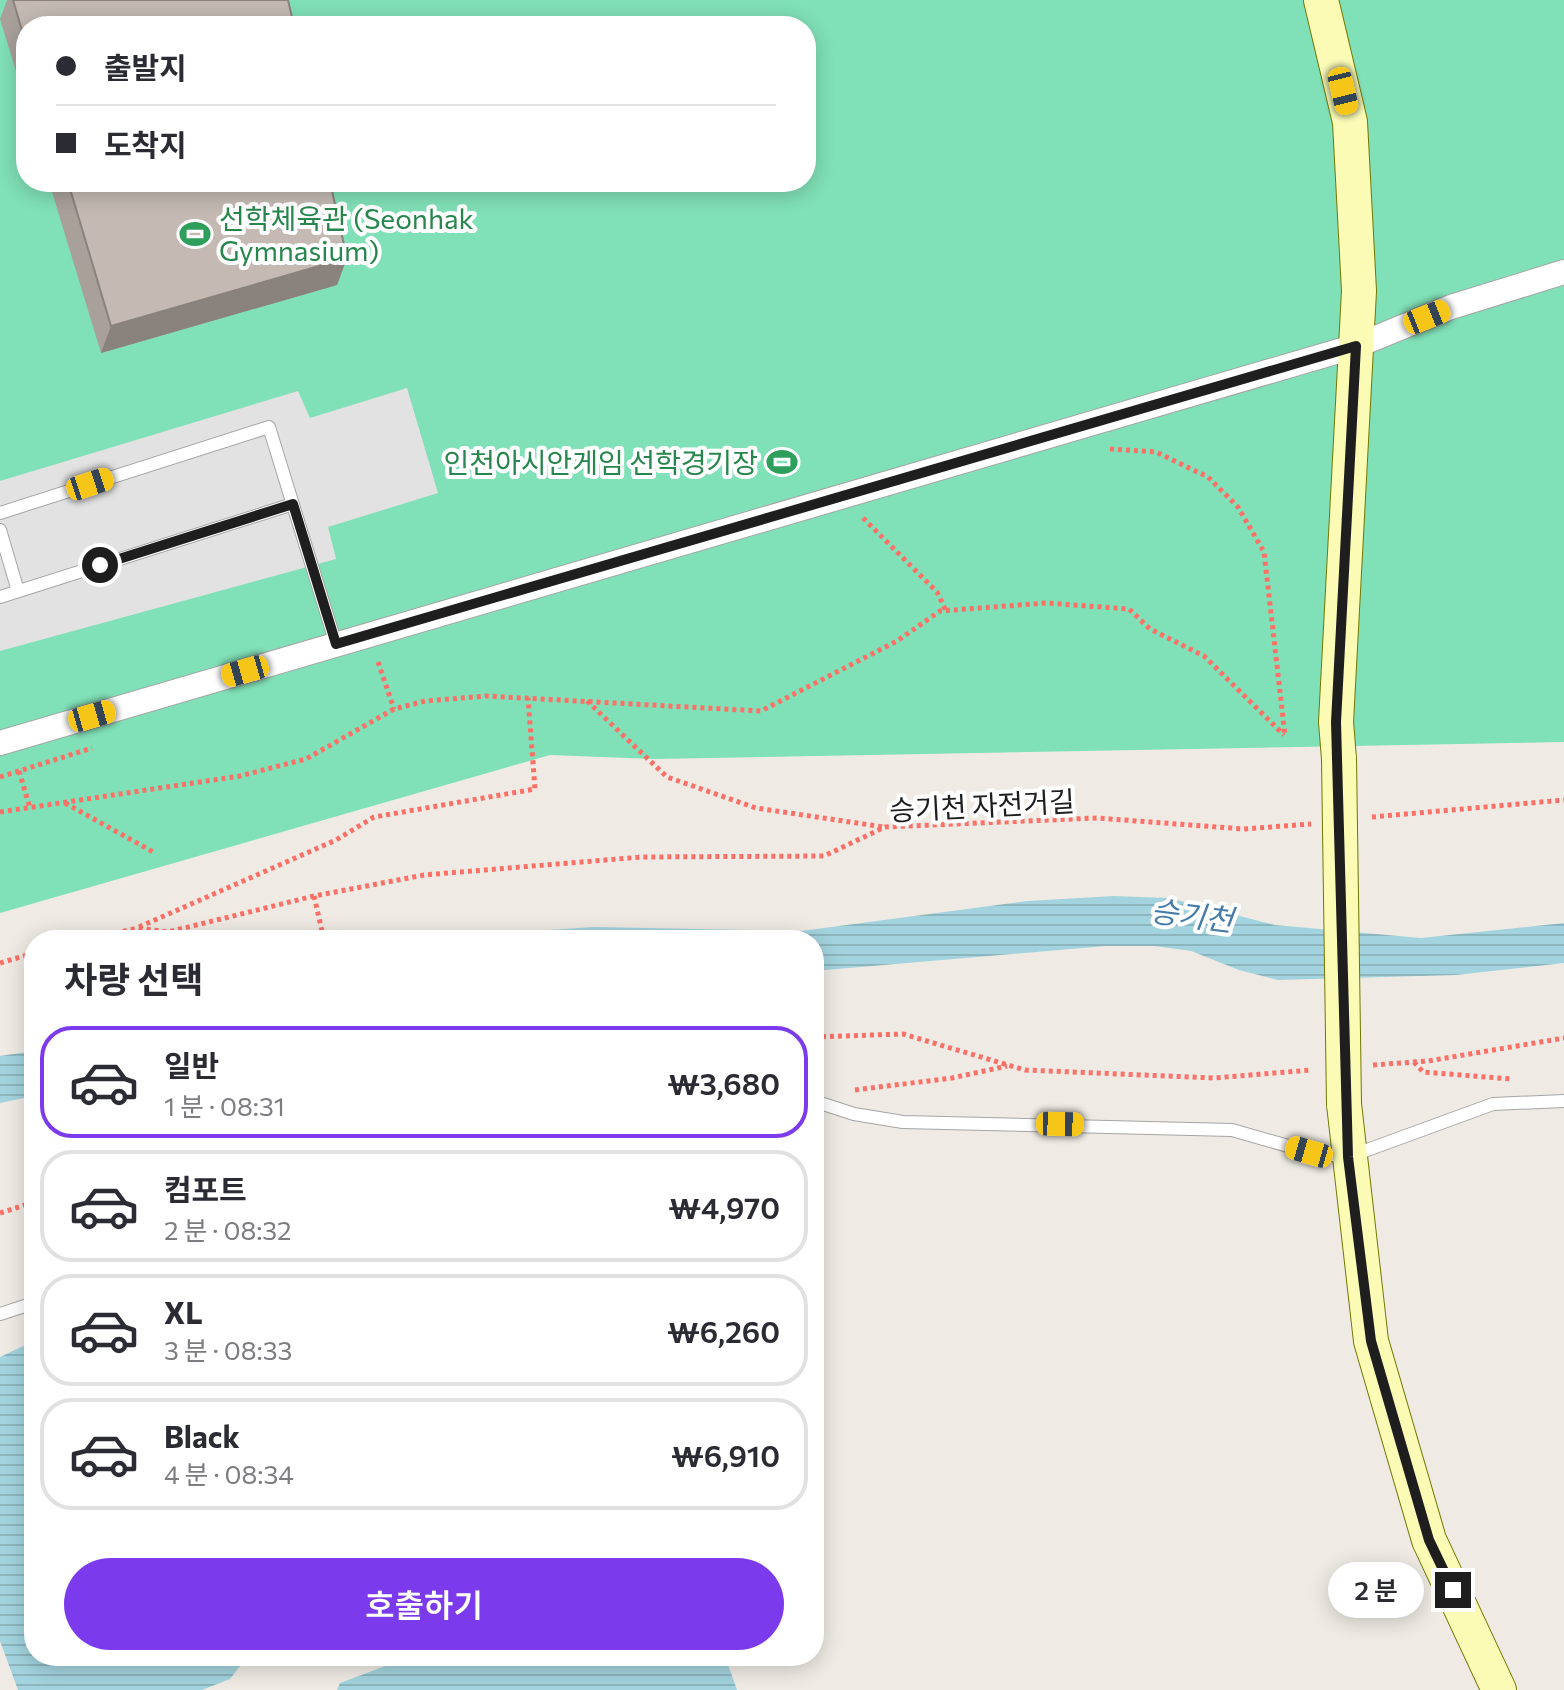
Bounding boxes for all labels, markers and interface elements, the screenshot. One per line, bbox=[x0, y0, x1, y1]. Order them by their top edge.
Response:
text: 출발지 bbox=[104, 48, 187, 85]
car bbox=[1326, 65, 1360, 117]
text: 도착지 bbox=[104, 125, 187, 162]
place label: 선학체육관 (Seonhak Gymnasium) bbox=[219, 201, 474, 267]
sports icon: 선학체육관 (Seonhak Gymnasium) bbox=[178, 217, 212, 251]
car bbox=[1400, 297, 1454, 337]
place label: 인천아시안게임 선학경기장 bbox=[444, 445, 758, 479]
sports icon: 인천아시안게임 선학경기장 bbox=[765, 445, 799, 479]
car bbox=[63, 465, 117, 503]
route start bbox=[82, 547, 118, 583]
car bbox=[219, 653, 271, 689]
car bbox=[66, 698, 118, 734]
street label: 승기천 자전거길 bbox=[888, 783, 1076, 827]
water label: 승기천 bbox=[1149, 891, 1239, 938]
text: 차량 선택 bbox=[64, 956, 203, 1000]
icon: car bbox=[68, 1046, 140, 1118]
text: 일반 bbox=[164, 1046, 219, 1083]
text: ₩3,680 bbox=[667, 1064, 780, 1101]
text: 1 분 · 08:31 bbox=[164, 1090, 285, 1121]
car bbox=[1036, 1112, 1084, 1136]
car bbox=[1283, 1134, 1335, 1170]
icon: car bbox=[68, 1170, 140, 1242]
text: 컴포트 bbox=[164, 1170, 247, 1207]
text: ₩4,970 bbox=[669, 1188, 780, 1225]
text: 2 분 · 08:32 bbox=[164, 1214, 291, 1245]
text: XL bbox=[164, 1293, 203, 1330]
icon: car bbox=[68, 1294, 140, 1366]
text: ₩6,260 bbox=[667, 1312, 780, 1349]
text: 3 분 · 08:33 bbox=[164, 1334, 292, 1365]
text: Black bbox=[164, 1417, 240, 1454]
icon: car bbox=[68, 1418, 140, 1490]
text: ₩6,910 bbox=[671, 1436, 780, 1473]
text: 4 분 · 08:34 bbox=[164, 1458, 294, 1489]
button: 호출하기 bbox=[64, 1558, 784, 1650]
callout: 2 분 bbox=[1329, 1562, 1425, 1618]
route end bbox=[1435, 1572, 1471, 1608]
text: 2 분 bbox=[1354, 1574, 1398, 1605]

